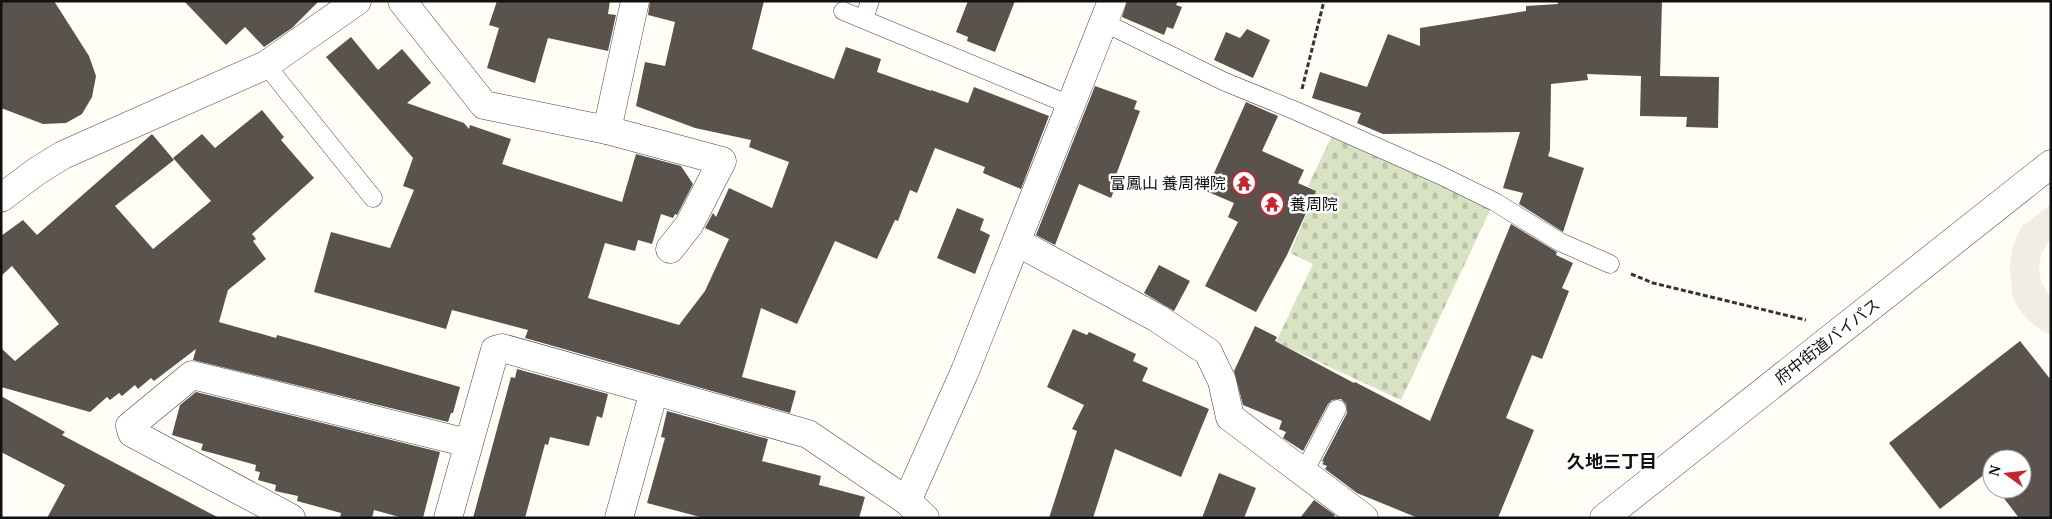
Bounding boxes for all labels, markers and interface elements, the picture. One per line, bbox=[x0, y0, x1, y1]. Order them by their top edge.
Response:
temple icon: 富鳳山 養周禅院 bbox=[1231, 170, 1257, 196]
place label: 富鳳山 養周禅院 bbox=[1110, 172, 1226, 194]
temple icon: 養周院 bbox=[1259, 191, 1285, 217]
place label: 養周院 bbox=[1290, 193, 1338, 215]
street label: 府中街道バイパス bbox=[1770, 293, 1884, 389]
district label: 久地三丁目 bbox=[1567, 449, 1657, 473]
north arrow bbox=[1982, 449, 2032, 499]
text: N bbox=[1983, 463, 2005, 478]

